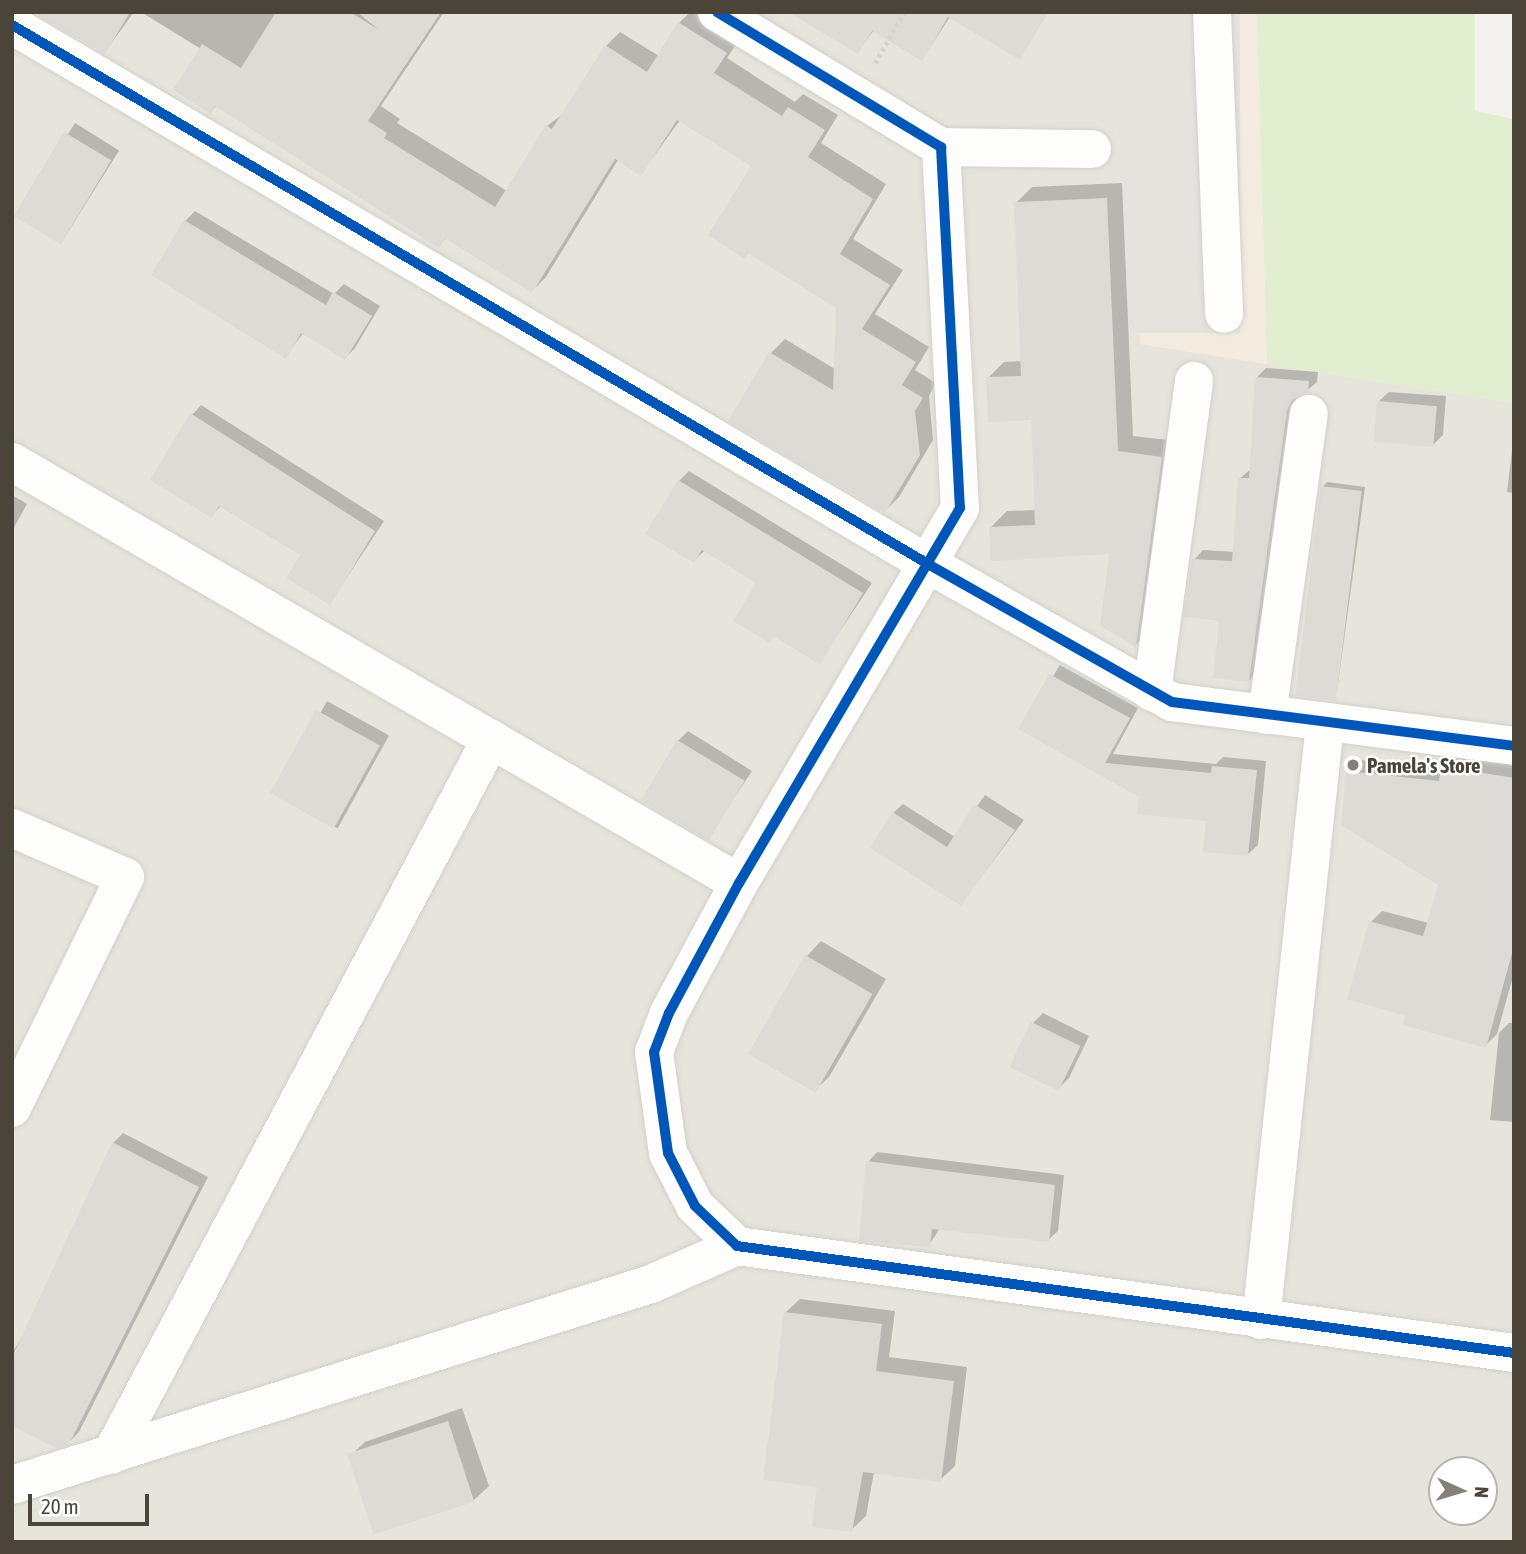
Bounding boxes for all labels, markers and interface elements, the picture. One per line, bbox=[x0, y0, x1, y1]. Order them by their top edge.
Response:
place label: Pamela's Store bbox=[1367, 752, 1481, 778]
marker: Pamela's Store bbox=[1345, 757, 1361, 773]
north arrow bbox=[1428, 1456, 1498, 1526]
scale bar bbox=[32, 1480, 152, 1524]
text: N bbox=[1471, 1486, 1493, 1499]
text: 20 m bbox=[41, 1494, 79, 1518]

